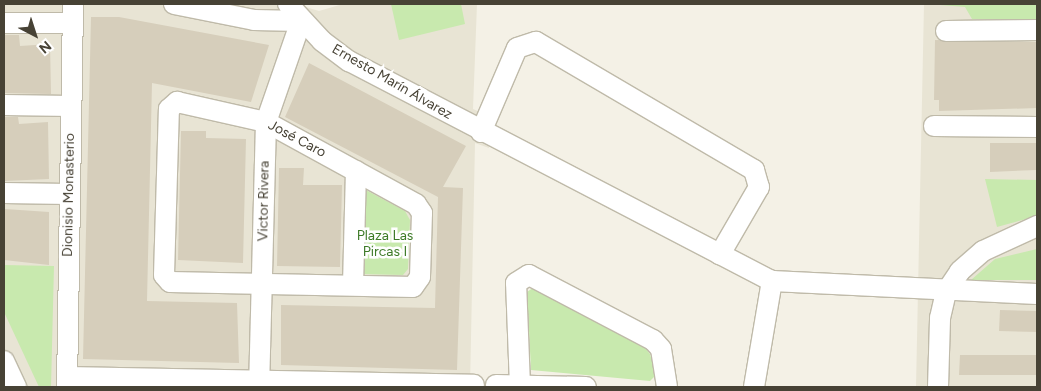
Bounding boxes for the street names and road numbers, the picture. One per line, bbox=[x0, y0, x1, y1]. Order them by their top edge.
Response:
street label: Ernesto Marín Álvarez bbox=[329, 41, 455, 123]
street label: José Caro bbox=[265, 117, 329, 161]
street label: Dionisio Monasterio bbox=[60, 133, 78, 257]
street label: Victor Rivera bbox=[255, 160, 273, 242]

